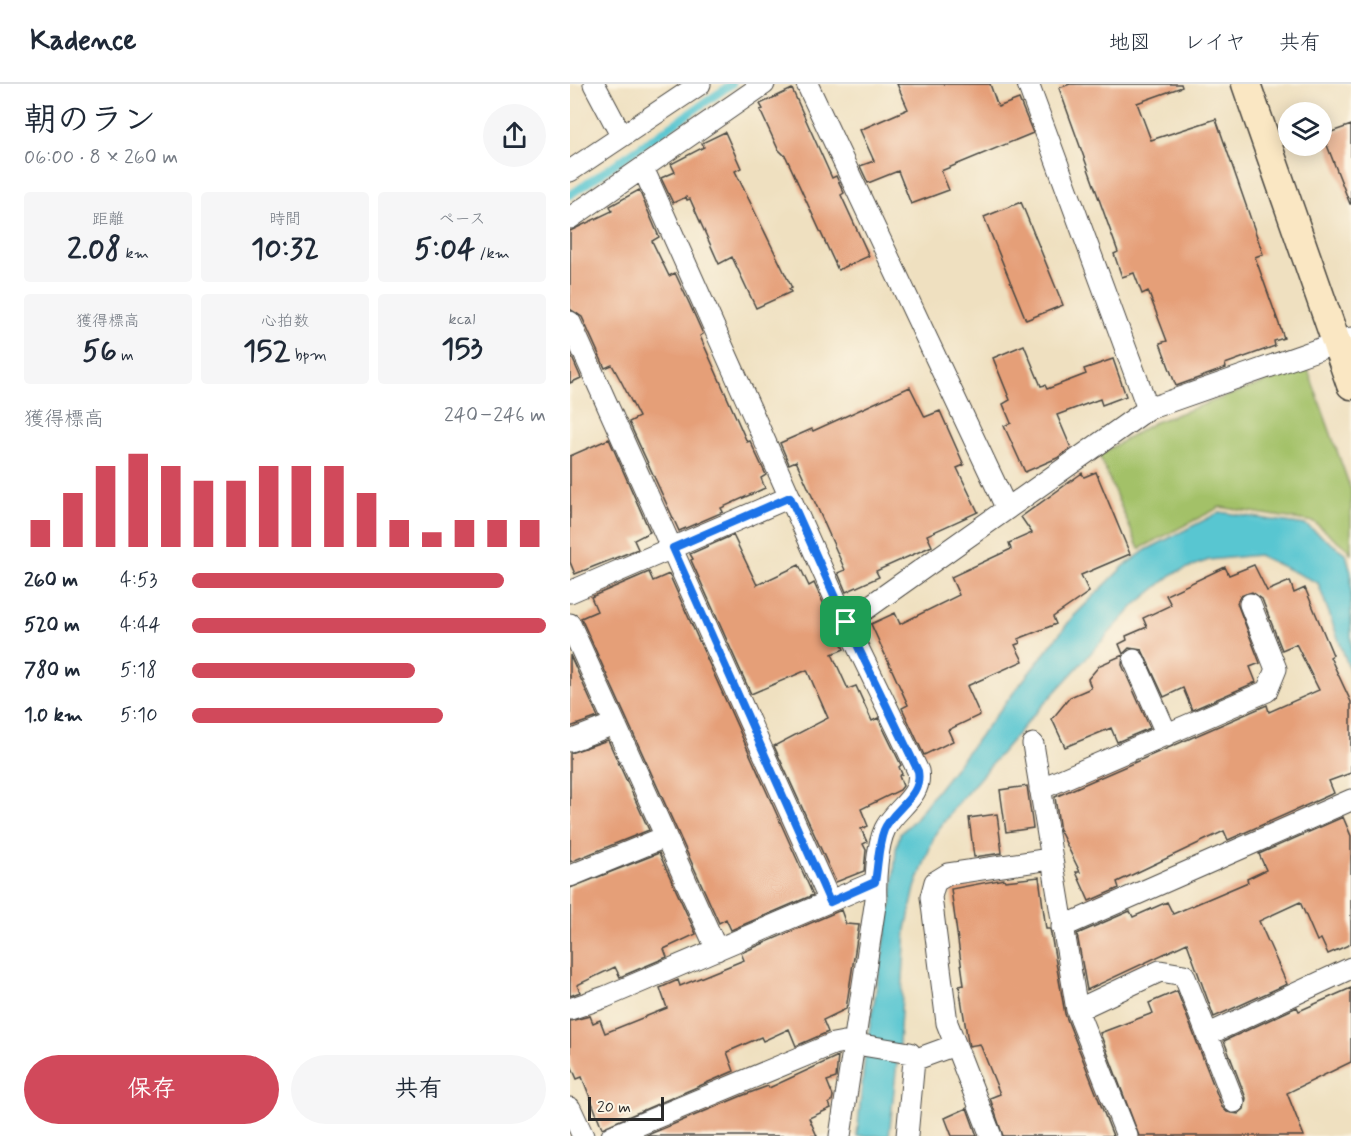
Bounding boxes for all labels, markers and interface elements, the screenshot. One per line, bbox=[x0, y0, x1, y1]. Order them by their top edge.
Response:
text: Kadence bbox=[30, 23, 137, 60]
text: 地図 bbox=[1109, 29, 1151, 57]
text: レイヤ bbox=[1184, 29, 1246, 57]
text: 共有 bbox=[1279, 29, 1321, 57]
text: 朝のラン bbox=[24, 99, 156, 143]
map controls bbox=[1278, 102, 1332, 156]
button: layers bbox=[1278, 102, 1332, 156]
button: share bbox=[483, 104, 546, 167]
text: 06:00 · 8 × 260 m bbox=[24, 144, 178, 171]
text: 距離 bbox=[92, 209, 124, 230]
text: 時間 bbox=[269, 209, 301, 230]
text: ペース bbox=[438, 209, 486, 230]
text: 2.08 bbox=[67, 230, 121, 269]
text: 10:32 bbox=[251, 230, 319, 269]
text: 5:04 bbox=[414, 230, 475, 269]
text: km bbox=[121, 243, 149, 264]
text: /km bbox=[475, 243, 510, 264]
text: kcal bbox=[449, 309, 475, 330]
text: 獲得標高 bbox=[76, 311, 140, 332]
text: 心拍数 bbox=[261, 311, 309, 332]
text: 153 bbox=[441, 330, 483, 369]
text: 56 bbox=[82, 332, 117, 371]
text: 152 bbox=[243, 332, 290, 371]
text: m bbox=[117, 345, 134, 366]
text: bpm bbox=[290, 345, 327, 366]
text: 240–246 m bbox=[444, 402, 546, 429]
text: 獲得標高 bbox=[24, 406, 104, 433]
text: 260 m bbox=[24, 567, 78, 594]
text: 4:53 bbox=[120, 567, 157, 594]
pin bbox=[820, 596, 871, 647]
icon: arrive bbox=[829, 605, 862, 638]
text: 520 m bbox=[24, 612, 80, 639]
text: 4:44 bbox=[120, 612, 161, 639]
text: 780 m bbox=[24, 657, 80, 684]
text: 5:18 bbox=[120, 657, 157, 684]
text: 1.0 km bbox=[24, 702, 83, 729]
text: 5:10 bbox=[120, 702, 158, 729]
button: 保存 bbox=[24, 1055, 279, 1124]
button: 共有 bbox=[291, 1055, 546, 1124]
scale bar bbox=[588, 1094, 664, 1122]
text: 20 m bbox=[597, 1097, 631, 1118]

